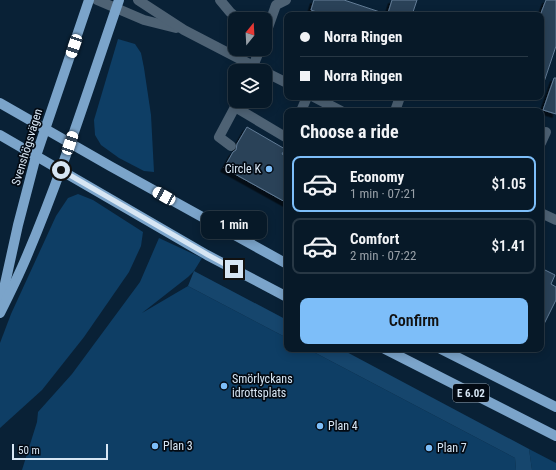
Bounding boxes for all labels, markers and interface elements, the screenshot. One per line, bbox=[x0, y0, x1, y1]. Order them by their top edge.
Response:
north arrow bbox=[228, 12, 272, 56]
map controls bbox=[228, 12, 272, 108]
text: Norra Ringen bbox=[324, 28, 402, 46]
car bbox=[64, 33, 84, 59]
button: layers bbox=[228, 64, 272, 108]
text: Norra Ringen bbox=[324, 67, 402, 85]
street label: Svenshögsvägen bbox=[9, 107, 45, 187]
text: Choose a ride bbox=[300, 121, 399, 142]
car bbox=[60, 130, 80, 156]
route start bbox=[52, 161, 70, 179]
place label: Circle K bbox=[225, 162, 261, 176]
marker: Circle K bbox=[264, 164, 274, 174]
icon: car bbox=[302, 166, 338, 202]
text: Economy bbox=[350, 168, 404, 186]
text: $1.05 bbox=[492, 175, 526, 193]
car bbox=[151, 185, 177, 207]
text: 1 min · 07:21 bbox=[350, 186, 416, 201]
callout: 1 min bbox=[201, 211, 267, 239]
text: 1 min bbox=[220, 217, 248, 232]
icon: car bbox=[302, 228, 338, 264]
text: Comfort bbox=[350, 230, 399, 248]
text: $1.41 bbox=[492, 237, 526, 255]
text: 2 min · 07:22 bbox=[350, 248, 416, 263]
route end bbox=[225, 260, 243, 278]
button: Confirm bbox=[300, 298, 528, 344]
place label: Smörlyckans idrottsplats bbox=[232, 372, 293, 400]
marker: Smörlyckans idrottsplats bbox=[219, 381, 229, 391]
road number: E 6.02 bbox=[453, 384, 489, 402]
place label: Plan 4 bbox=[328, 419, 358, 433]
marker: Plan 4 bbox=[315, 421, 325, 431]
place label: Plan 3 bbox=[163, 439, 193, 453]
marker: Plan 3 bbox=[150, 441, 160, 451]
place label: Plan 7 bbox=[437, 441, 467, 455]
scale bar bbox=[12, 442, 108, 461]
marker: Plan 7 bbox=[424, 443, 434, 453]
text: 50 m bbox=[18, 444, 40, 457]

